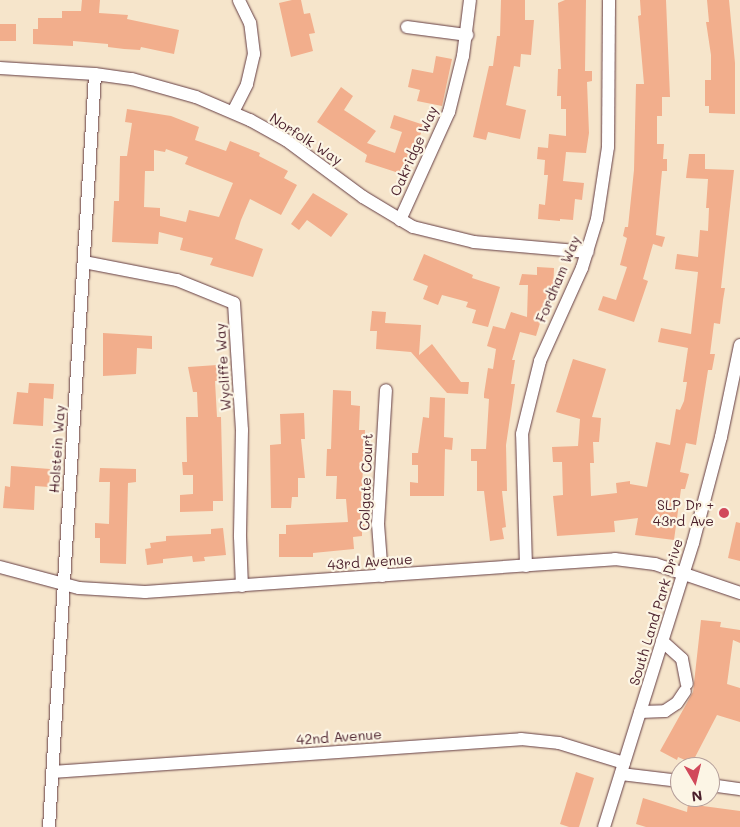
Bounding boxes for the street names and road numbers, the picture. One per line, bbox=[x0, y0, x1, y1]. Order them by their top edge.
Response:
street label: Oakridge Way bbox=[387, 103, 441, 199]
street label: Norfolk Way bbox=[267, 109, 345, 169]
street label: Fordham Way bbox=[532, 233, 584, 325]
street label: Wycliffe Way bbox=[212, 323, 234, 411]
street label: Holstein Way bbox=[46, 404, 68, 494]
street label: Colgate Court bbox=[356, 433, 376, 531]
street label: South Land Park Drive bbox=[626, 536, 686, 688]
street label: 43rd Avenue bbox=[327, 551, 413, 573]
street label: 42nd Avenue bbox=[296, 726, 382, 748]

